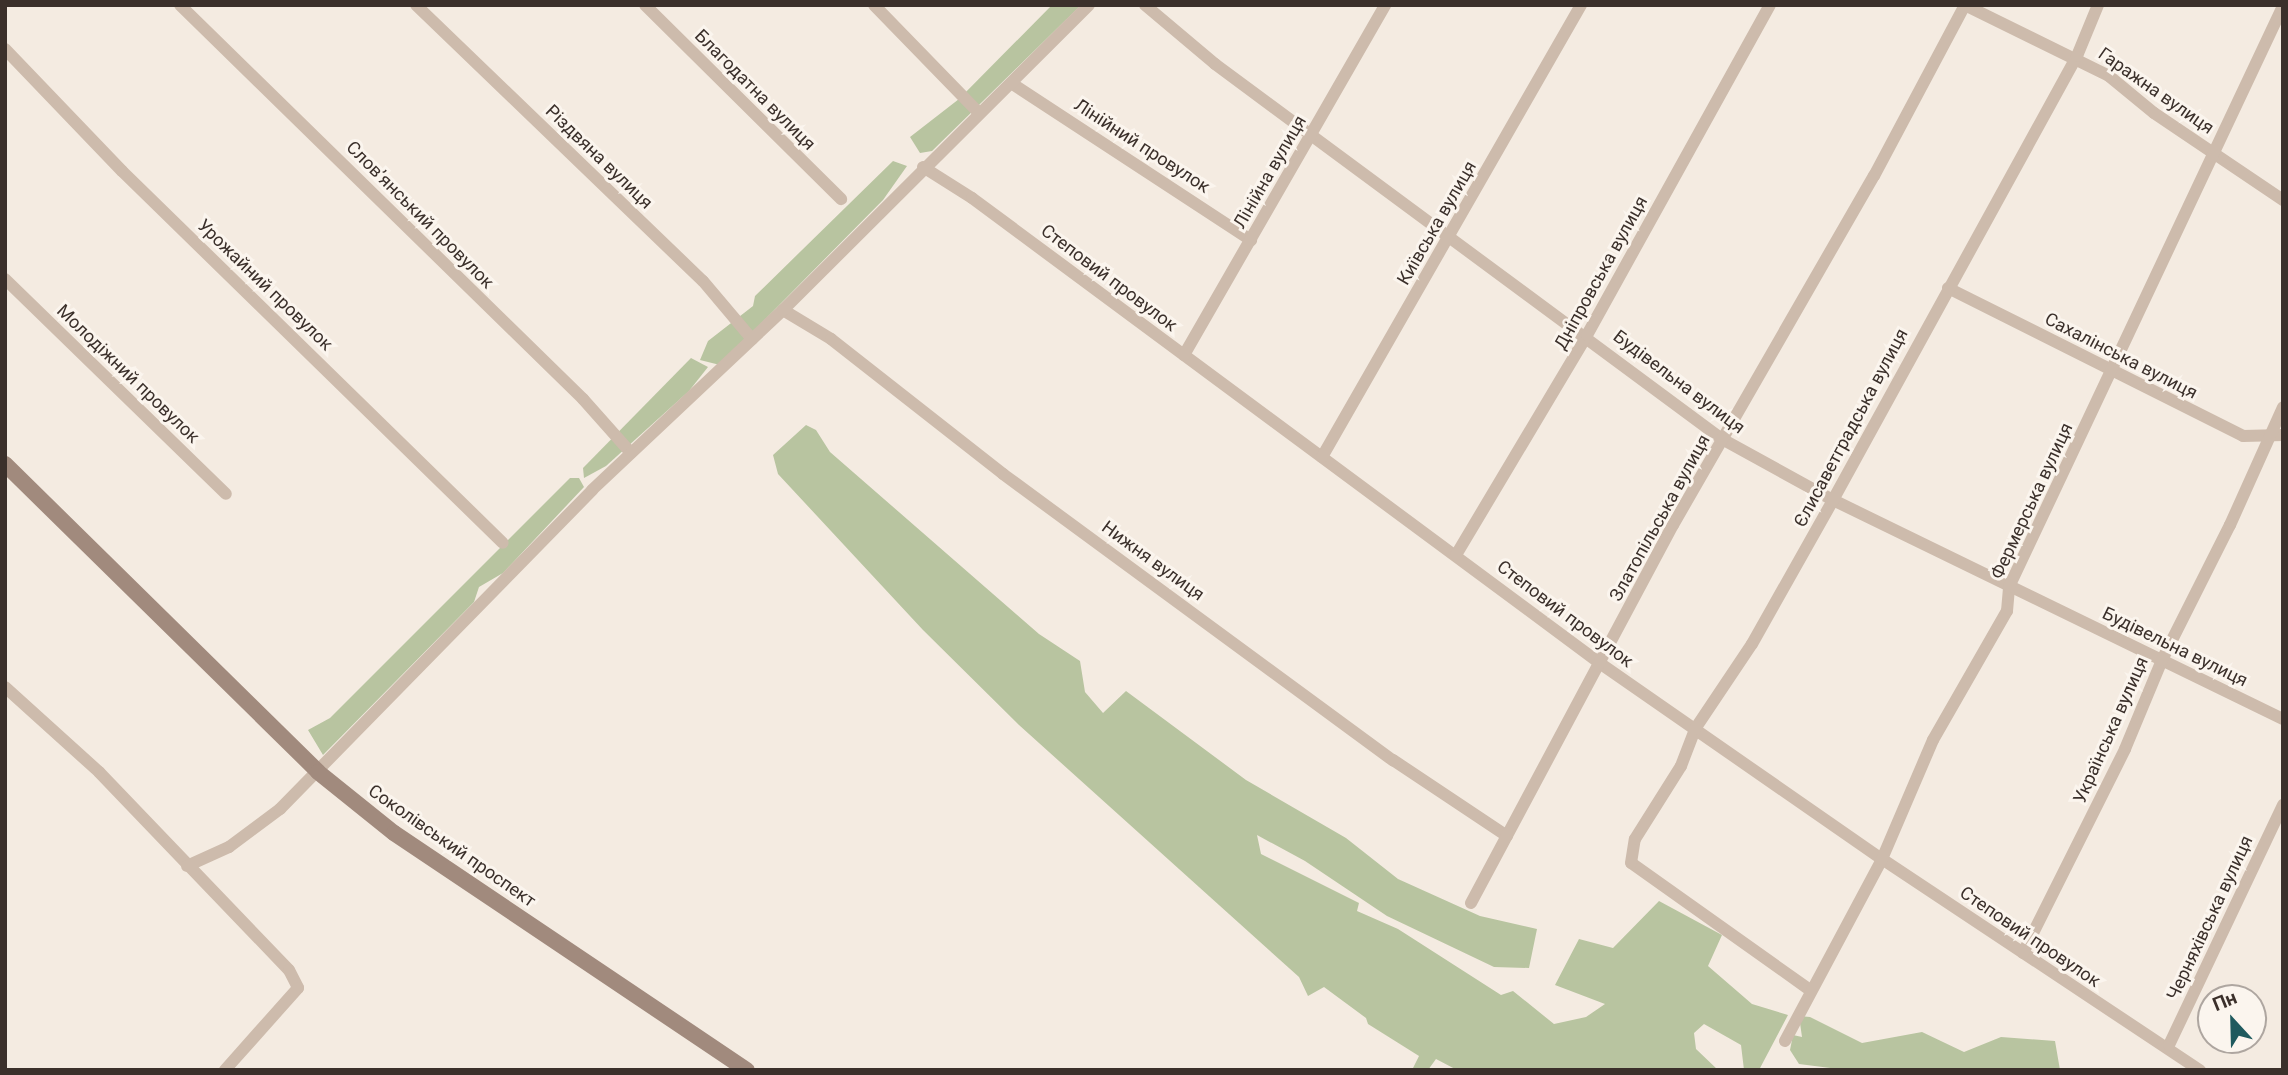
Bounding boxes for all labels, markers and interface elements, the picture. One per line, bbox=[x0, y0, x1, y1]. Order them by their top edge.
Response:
street label: Благодатна вулиця bbox=[690, 25, 820, 155]
street label: Гаражна вулиця bbox=[2094, 43, 2218, 139]
street label: Лінійний провулок bbox=[1070, 94, 1214, 198]
street label: Різдвяна вулиця bbox=[541, 100, 657, 214]
street label: Лінійна вулиця bbox=[1229, 112, 1311, 232]
street label: Словʼянський провулок bbox=[342, 137, 498, 293]
street label: Київська вулиця bbox=[1393, 157, 1481, 289]
street label: Дніпровська вулиця bbox=[1550, 192, 1652, 354]
street label: Урожайний провулок bbox=[193, 215, 337, 355]
street label: Степовий провулок bbox=[1037, 220, 1181, 336]
street label: Молодіжний провулок bbox=[52, 300, 204, 448]
street label: Сахалінська вулиця bbox=[2041, 308, 2201, 404]
street label: Єлисаветградська вулиця bbox=[1789, 325, 1913, 531]
street label: Будівельна вулиця bbox=[1609, 326, 1749, 438]
street label: Фермерська вулиця bbox=[1986, 420, 2078, 582]
street label: Златопільська вулиця bbox=[1605, 431, 1715, 605]
street label: Нижня вулиця bbox=[1097, 517, 1209, 605]
street label: Степовий провулок bbox=[1493, 556, 1637, 672]
street label: Будівельна вулиця bbox=[2099, 602, 2251, 692]
street label: Українська вулиця bbox=[2069, 653, 2153, 807]
street label: Соколівський проспект bbox=[364, 780, 540, 912]
street label: Черняхівська вулиця bbox=[2162, 832, 2258, 1004]
street label: Степовий провулок bbox=[1956, 882, 2104, 992]
north arrow bbox=[2197, 984, 2267, 1054]
text: Пн bbox=[2209, 986, 2240, 1016]

